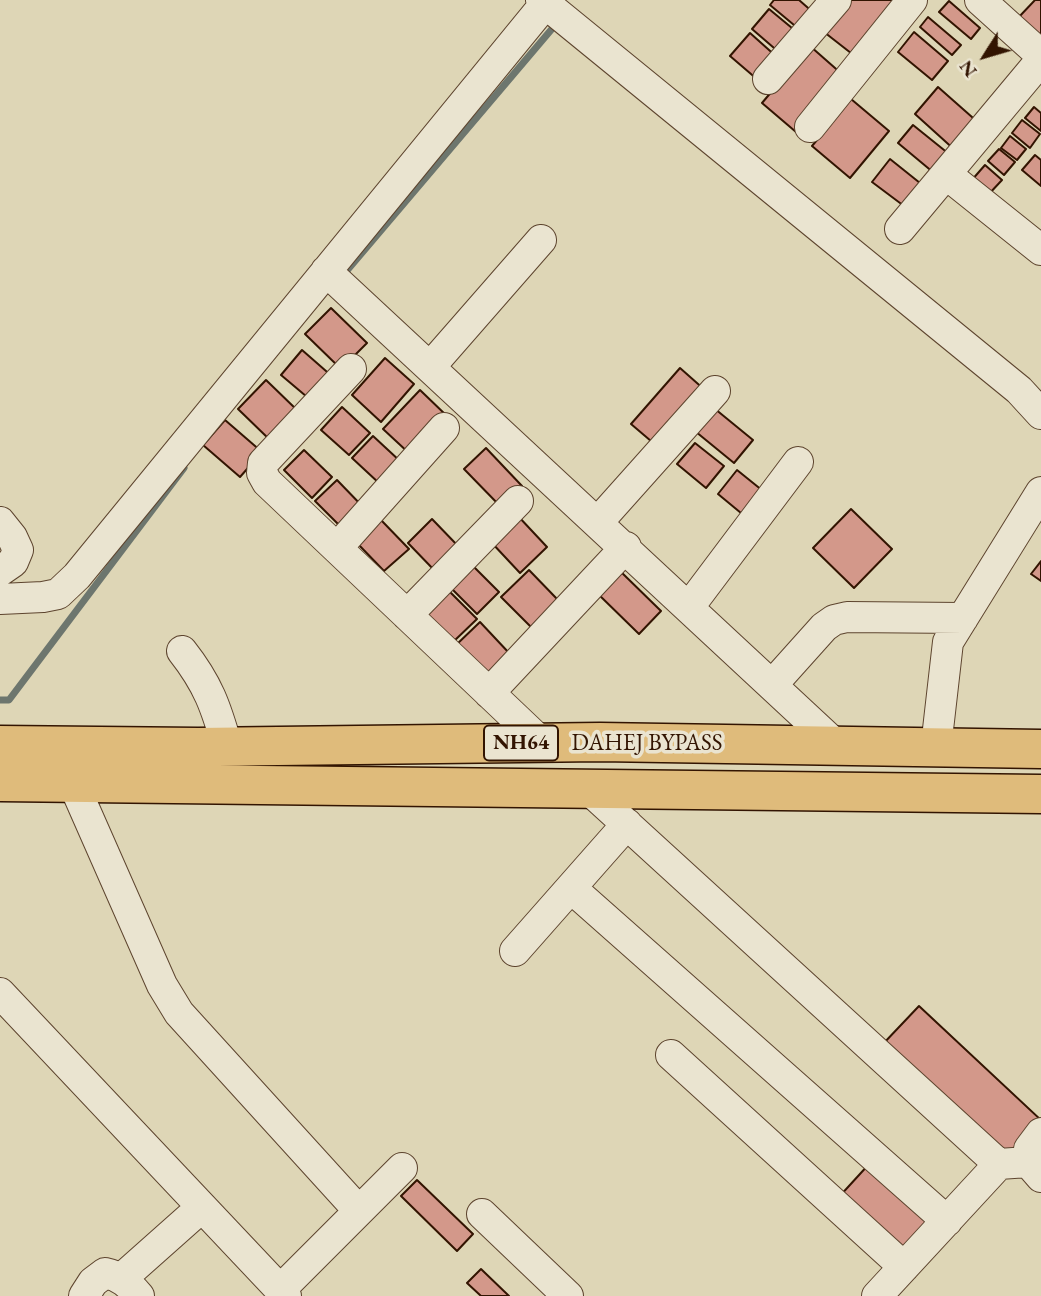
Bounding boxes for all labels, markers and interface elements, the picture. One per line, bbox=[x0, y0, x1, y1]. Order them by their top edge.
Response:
north arrow bbox=[950, 21, 1020, 91]
text: N bbox=[953, 55, 982, 83]
road number: NH64 bbox=[484, 726, 558, 760]
street label: DAHEJ BYPASS bbox=[572, 730, 722, 758]

